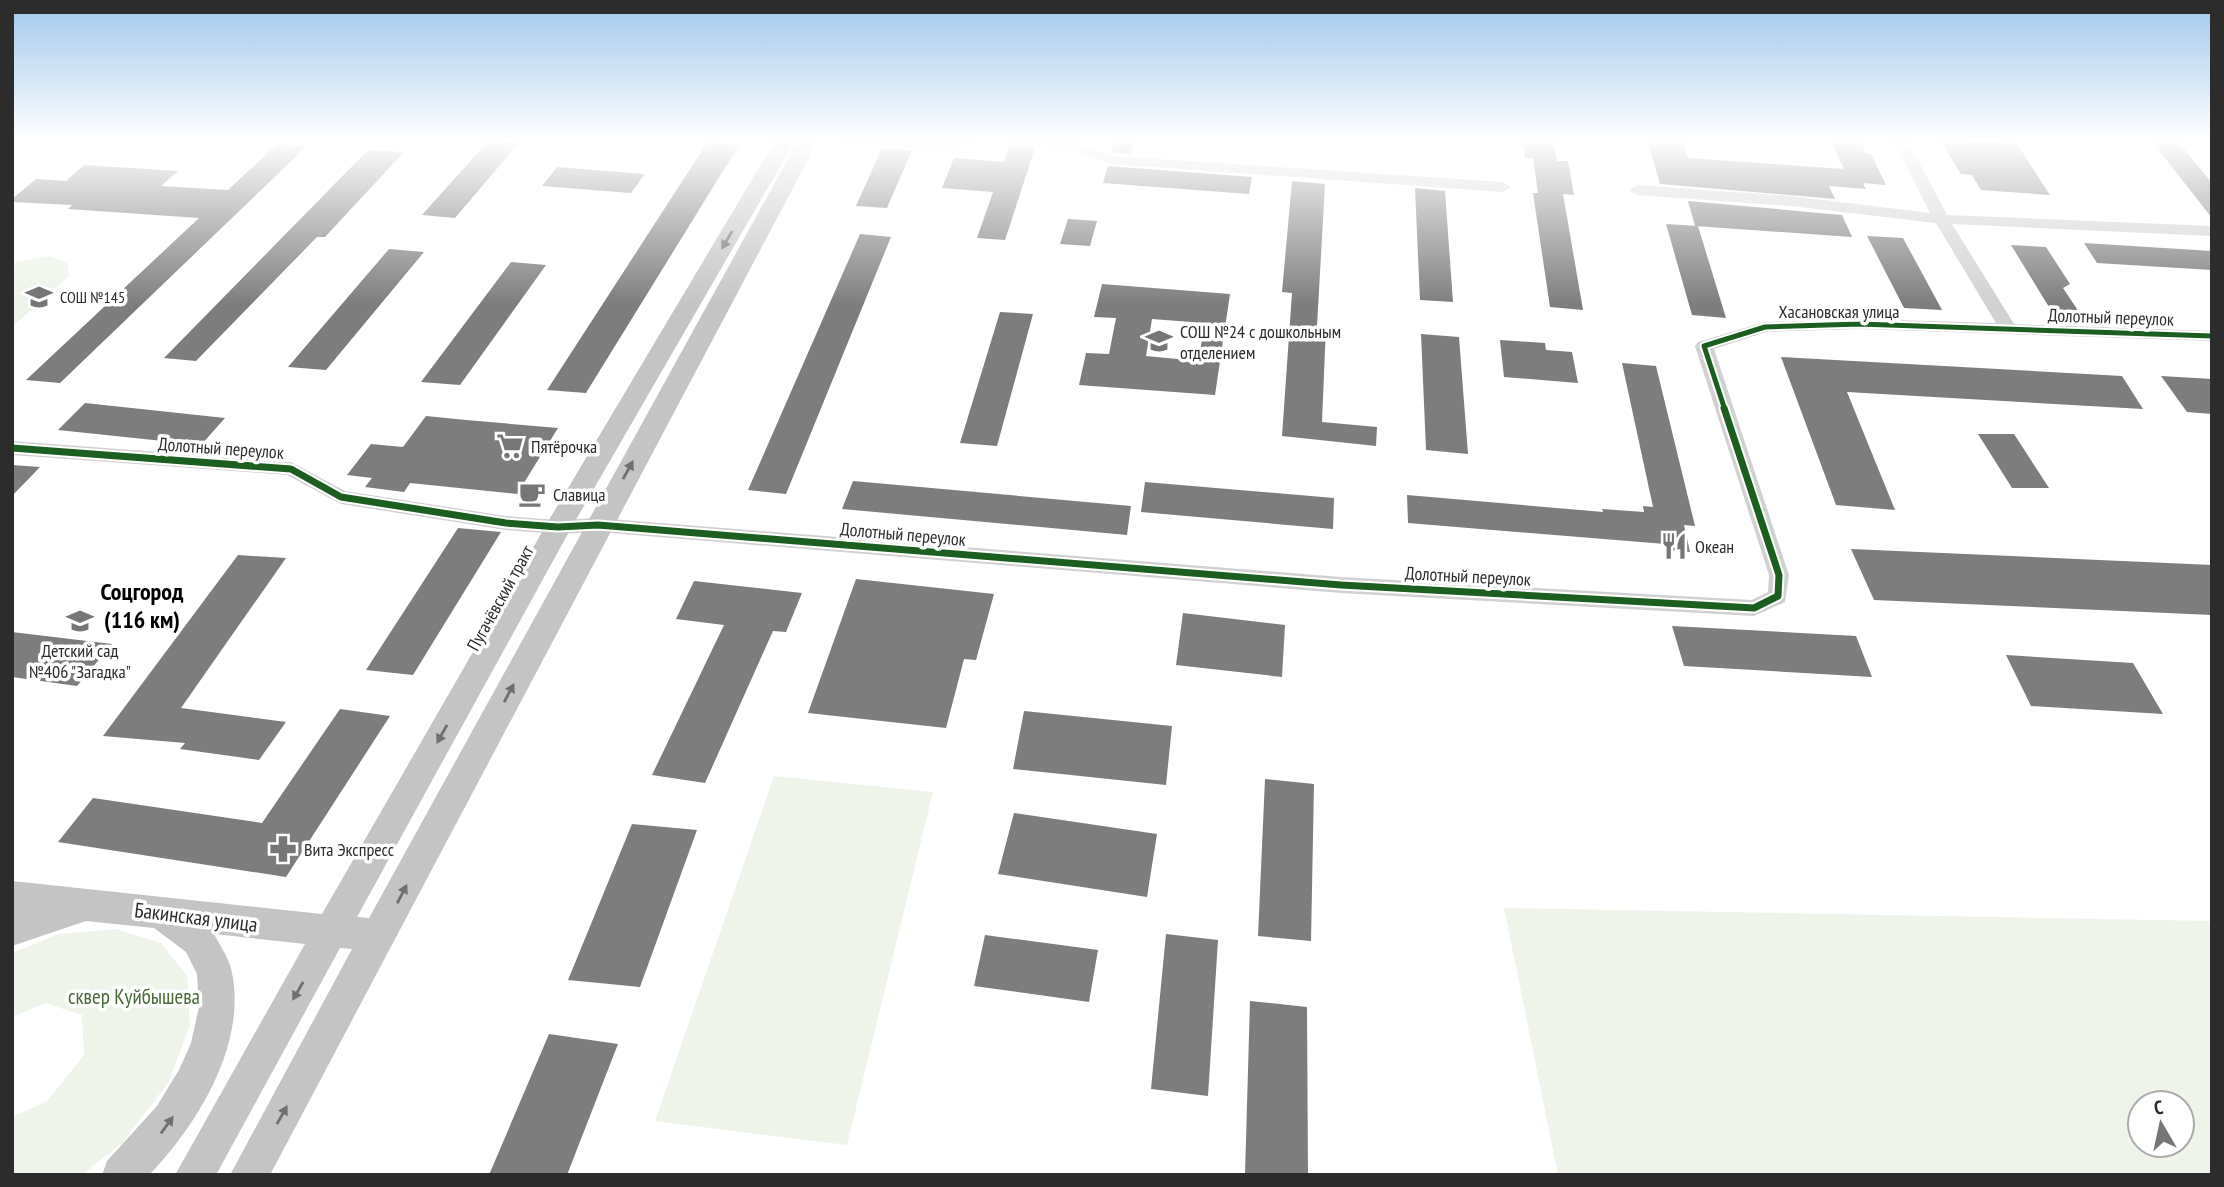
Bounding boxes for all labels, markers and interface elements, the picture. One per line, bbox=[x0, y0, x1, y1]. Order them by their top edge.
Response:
one-way arrow bbox=[720, 230, 733, 249]
school or university icon: СОШ №145 bbox=[24, 282, 54, 312]
place label: СОШ №145 bbox=[60, 287, 125, 307]
street label: Хасановская улица bbox=[1779, 300, 1899, 323]
street label: Долотный переулок bbox=[2048, 303, 2174, 331]
place label: СОШ №24 с дошкольным отделением bbox=[1180, 320, 1341, 364]
school or university icon: СОШ №24 с дошкольным отделением bbox=[1144, 326, 1174, 356]
supermarket icon: Пятёрочка bbox=[495, 431, 525, 461]
street label: Долотный переулок bbox=[157, 432, 285, 464]
place label: Пятёрочка bbox=[531, 435, 597, 458]
one-way arrow bbox=[622, 461, 634, 480]
cafe icon: Славица bbox=[517, 479, 547, 509]
place label: Славица bbox=[553, 483, 605, 506]
street label: Долотный переулок bbox=[839, 517, 967, 551]
restaurant icon: Океан bbox=[1659, 531, 1689, 561]
place label: Океан bbox=[1695, 535, 1734, 558]
street label: Пугачёвский тракт bbox=[462, 541, 539, 655]
street label: Долотный переулок bbox=[1405, 561, 1531, 591]
district label: Соцгород (116 км) bbox=[101, 576, 184, 635]
school or university icon: Детский сад №406 "Загадка" bbox=[65, 606, 95, 636]
place label: Детский сад №406 "Загадка" bbox=[29, 639, 131, 683]
one-way arrow bbox=[503, 683, 515, 702]
one-way arrow bbox=[436, 724, 448, 744]
pharmacy icon: Вита Экспресс bbox=[268, 834, 298, 864]
place label: Вита Экспресс bbox=[304, 838, 395, 861]
one-way arrow bbox=[397, 884, 408, 904]
street label: Бакинская улица bbox=[133, 896, 259, 938]
one-way arrow bbox=[292, 982, 304, 1001]
park label: сквер Куйбышева bbox=[68, 983, 200, 1010]
north arrow bbox=[2126, 1089, 2196, 1159]
text: С bbox=[2152, 1095, 2165, 1120]
one-way arrow bbox=[276, 1105, 288, 1125]
one-way arrow bbox=[160, 1116, 174, 1134]

